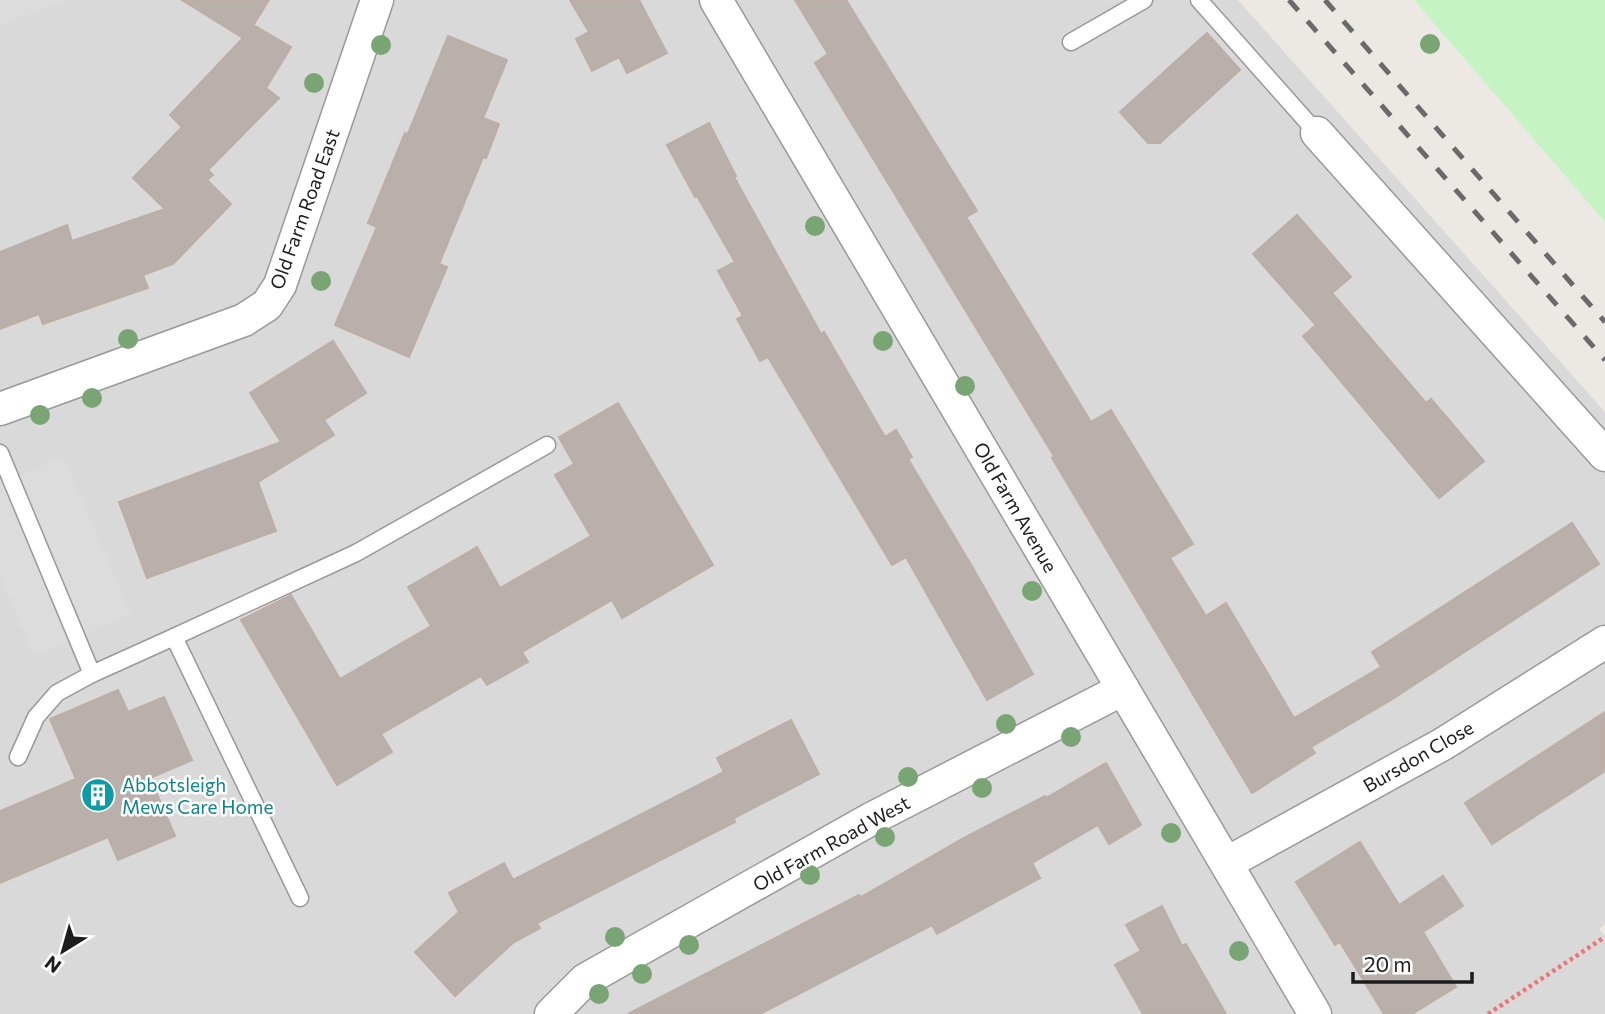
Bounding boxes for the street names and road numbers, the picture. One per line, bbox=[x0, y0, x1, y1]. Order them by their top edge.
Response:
street label: Old Farm Road East bbox=[264, 126, 344, 292]
street label: Old Farm Avenue bbox=[969, 438, 1063, 576]
street label: Bursdon Close bbox=[1359, 715, 1477, 797]
street label: Old Farm Road West bbox=[749, 790, 914, 896]

